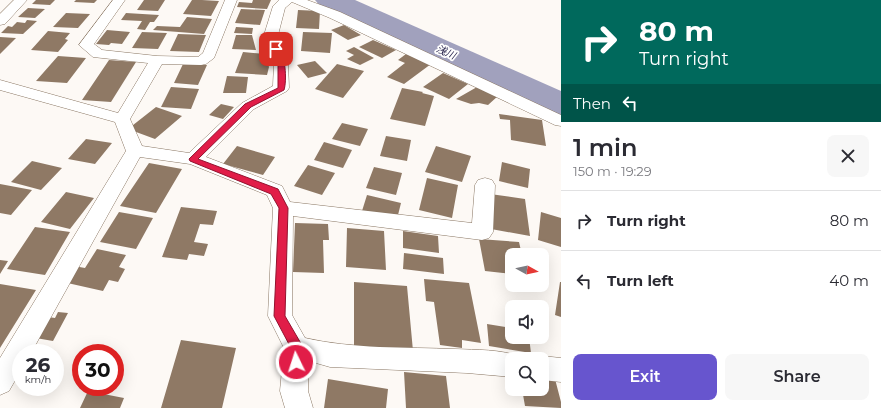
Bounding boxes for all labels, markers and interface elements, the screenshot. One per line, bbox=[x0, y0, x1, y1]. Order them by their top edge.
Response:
text: 80 m bbox=[639, 14, 714, 48]
icon: right bbox=[573, 16, 625, 68]
pin bbox=[259, 32, 293, 66]
icon: arrive bbox=[265, 38, 287, 60]
water label: 浅川 bbox=[434, 42, 459, 62]
text: Turn right bbox=[639, 48, 729, 70]
icon: left bbox=[619, 92, 641, 114]
text: Then bbox=[573, 94, 611, 113]
text: 1 min bbox=[573, 133, 637, 162]
button: close bbox=[827, 135, 869, 177]
text: 150 m · 19:29 bbox=[573, 163, 652, 179]
icon: right bbox=[573, 210, 595, 232]
text: Turn right bbox=[607, 211, 686, 230]
text: 80 m bbox=[830, 211, 869, 230]
north arrow bbox=[505, 248, 549, 292]
map controls bbox=[505, 248, 549, 396]
icon: left bbox=[573, 270, 595, 292]
text: Turn left bbox=[607, 271, 674, 290]
text: 40 m bbox=[829, 271, 869, 290]
button: sound bbox=[505, 300, 549, 344]
position arrow bbox=[275, 341, 317, 383]
speed limit sign: 30 bbox=[72, 344, 124, 396]
button: search bbox=[505, 352, 549, 396]
text: 26 bbox=[26, 353, 50, 377]
button: Exit bbox=[573, 354, 717, 400]
button: Share bbox=[725, 354, 869, 400]
text: km/h bbox=[25, 373, 51, 386]

